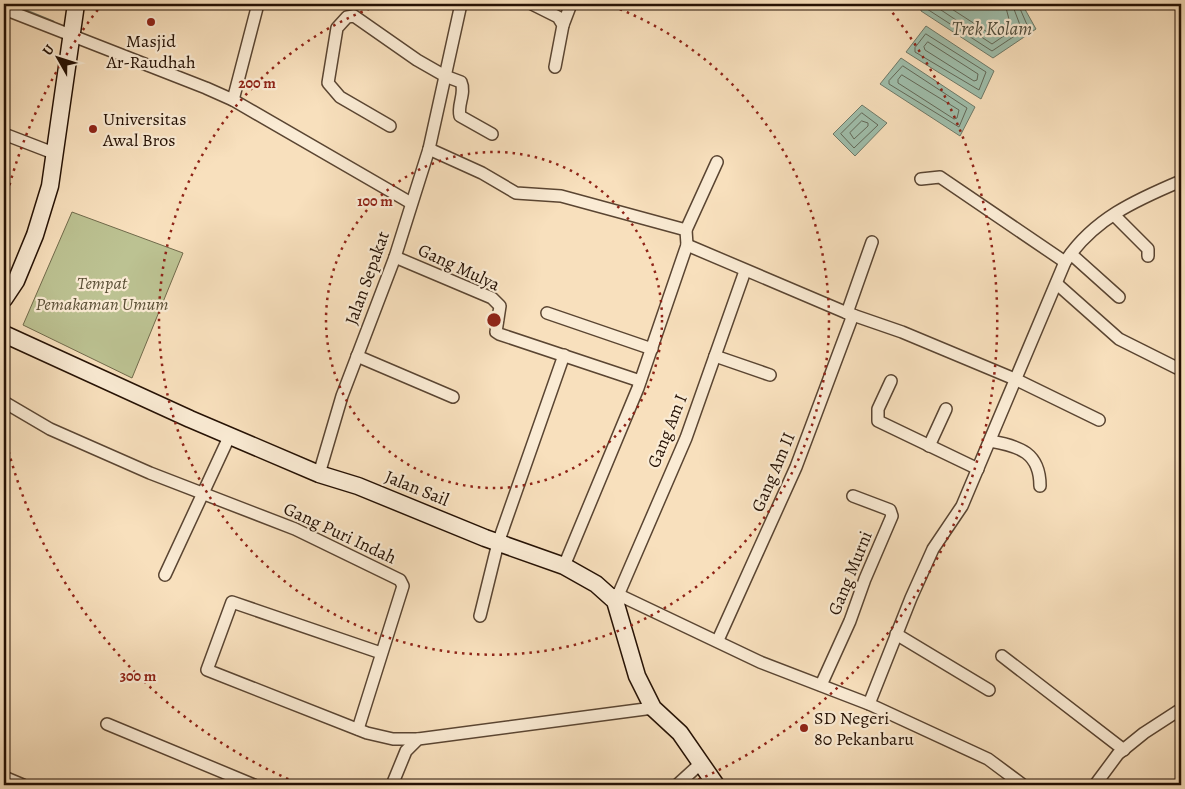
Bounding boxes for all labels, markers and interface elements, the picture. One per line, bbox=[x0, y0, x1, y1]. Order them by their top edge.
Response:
marker: Masjid Ar-Raudhah bbox=[145, 16, 157, 28]
water label: Trek Kolam bbox=[952, 16, 1032, 42]
place label: Masjid Ar-Raudhah bbox=[105, 29, 196, 74]
north arrow bbox=[32, 32, 82, 82]
text: U bbox=[38, 41, 59, 60]
text: 200 m bbox=[238, 73, 276, 93]
place label: Universitas Awal Bros bbox=[102, 107, 186, 152]
marker: Universitas Awal Bros bbox=[87, 123, 99, 135]
text: 100 m bbox=[357, 191, 393, 211]
street label: Jalan Sepakat bbox=[339, 228, 395, 328]
street label: Gang Mulya bbox=[414, 238, 504, 297]
park label: Tempat Pemakaman Umum bbox=[36, 271, 168, 316]
centre of rings bbox=[485, 311, 503, 329]
street label: Gang Am I bbox=[641, 390, 693, 472]
street label: Gang Am II bbox=[745, 428, 801, 516]
street label: Jalan Sail bbox=[381, 464, 453, 512]
street label: Gang Puri Indah bbox=[280, 496, 401, 570]
street label: Gang Murni bbox=[822, 527, 878, 619]
text: 300 m bbox=[120, 666, 157, 686]
place label: SD Negeri 80 Pekanbaru bbox=[814, 706, 914, 751]
marker: SD Negeri 80 Pekanbaru bbox=[798, 722, 810, 734]

